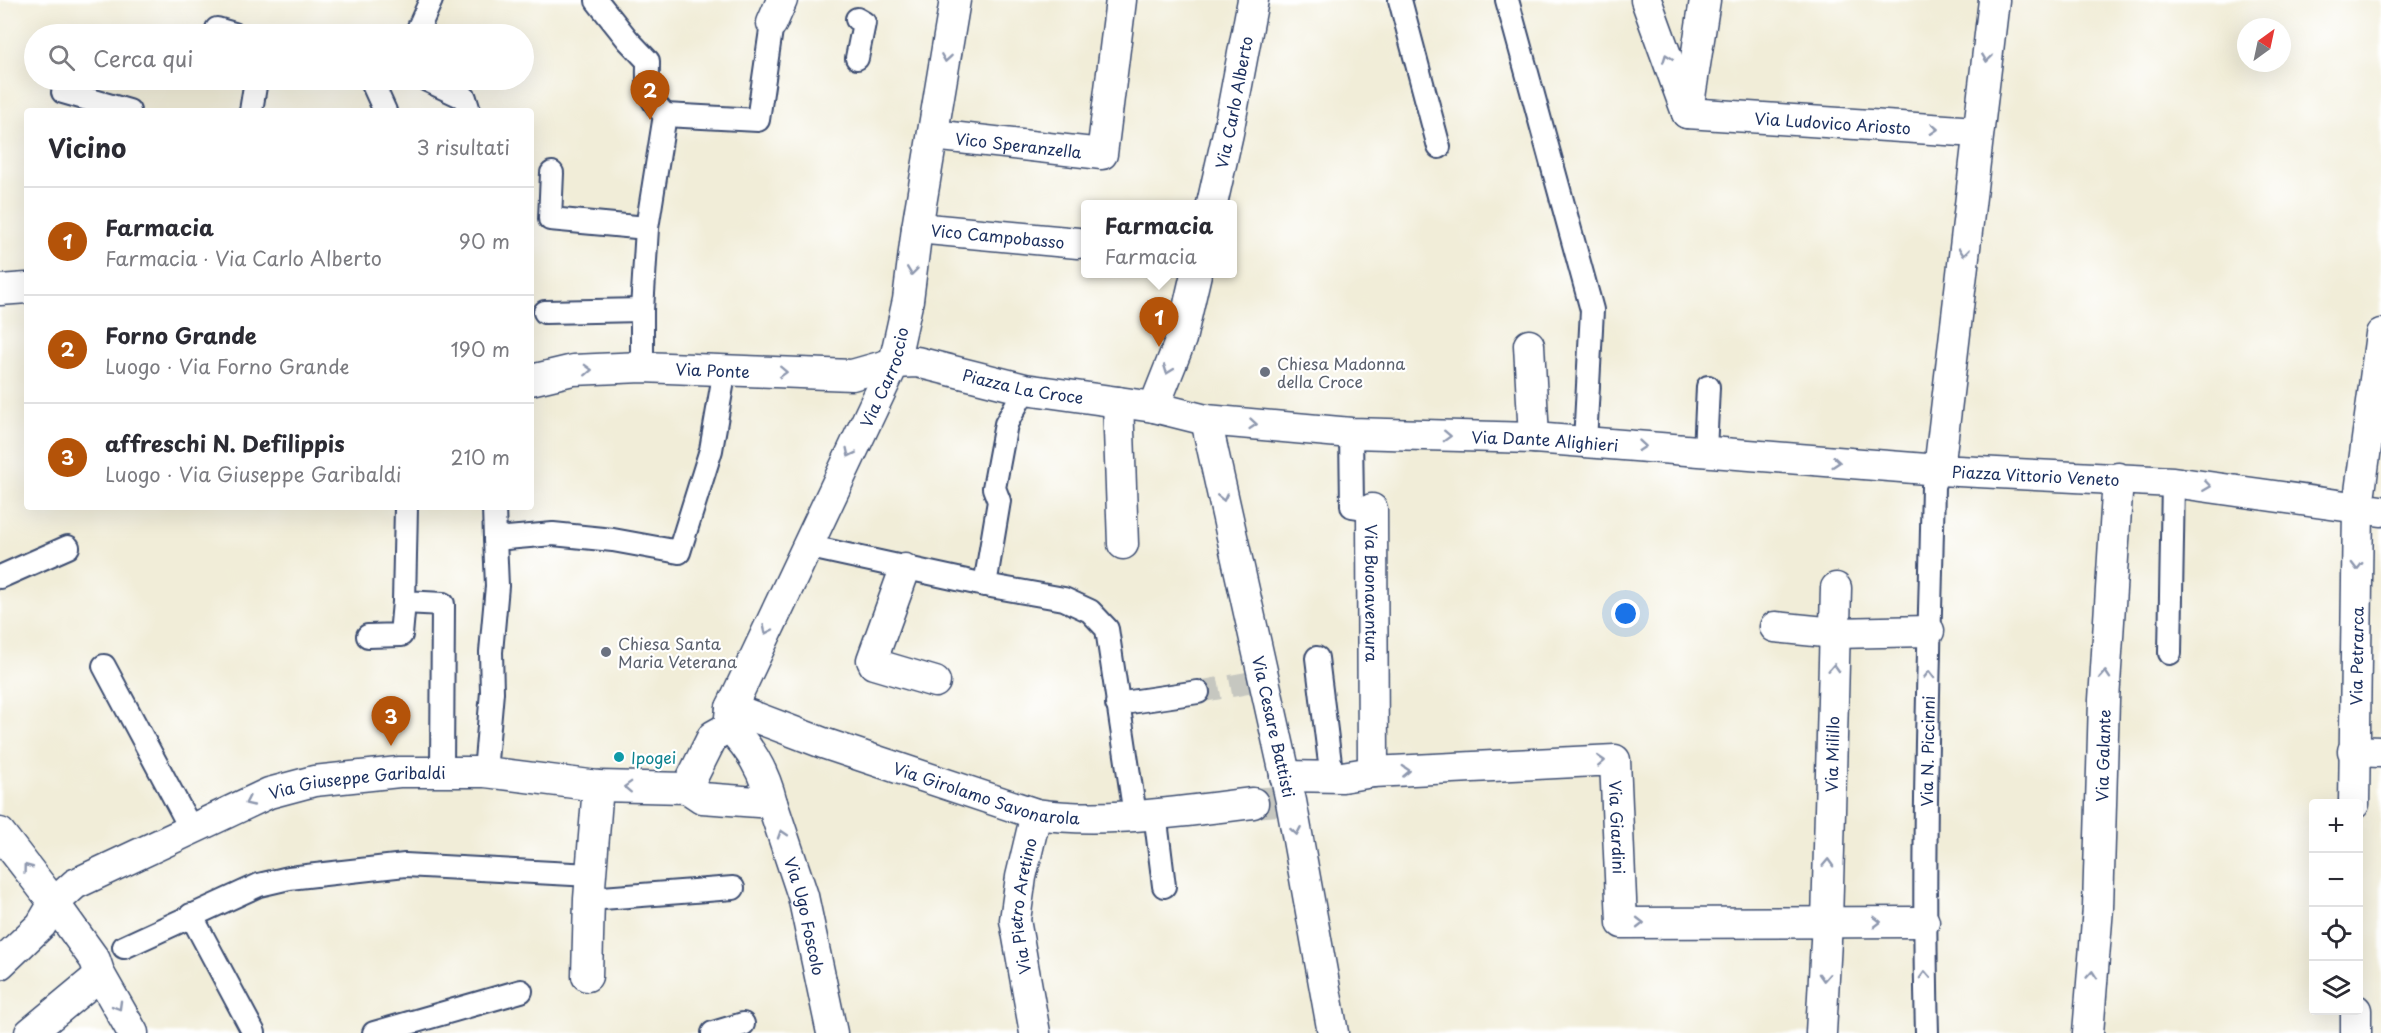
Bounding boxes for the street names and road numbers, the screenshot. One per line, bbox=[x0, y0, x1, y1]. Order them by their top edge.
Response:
street label: Via Carlo Alberto bbox=[1208, 34, 1258, 171]
street label: Via Ludovico Ariosto bbox=[1754, 105, 1912, 140]
street label: Vico Speranzella bbox=[954, 126, 1083, 164]
street label: Vico Campobasso bbox=[930, 217, 1066, 254]
street label: Via Carroccio bbox=[853, 325, 914, 431]
street label: Via Ponte bbox=[675, 356, 751, 383]
street label: Piazza La Croce bbox=[960, 362, 1085, 409]
street label: Via Dante Alighieri bbox=[1471, 424, 1619, 457]
street label: Piazza Vittorio Veneto bbox=[1951, 459, 2120, 491]
street label: Via Buonaventura bbox=[1360, 524, 1385, 662]
street label: Via Petrarca bbox=[2343, 606, 2369, 706]
street label: Via Cesare Battisti bbox=[1247, 653, 1302, 800]
street label: Via N. Piccinni bbox=[1914, 695, 1940, 807]
street label: Via Galante bbox=[2089, 709, 2116, 802]
street label: Via Milillo bbox=[1818, 716, 1845, 793]
street label: Via Girolamo Savonarola bbox=[890, 755, 1081, 830]
street label: Via Giuseppe Garibaldi bbox=[266, 760, 446, 805]
street label: Via Giardini bbox=[1604, 780, 1632, 875]
street label: Via Pietro Aretino bbox=[1003, 835, 1042, 976]
street label: Via Ugo Foscolo bbox=[779, 854, 831, 977]

